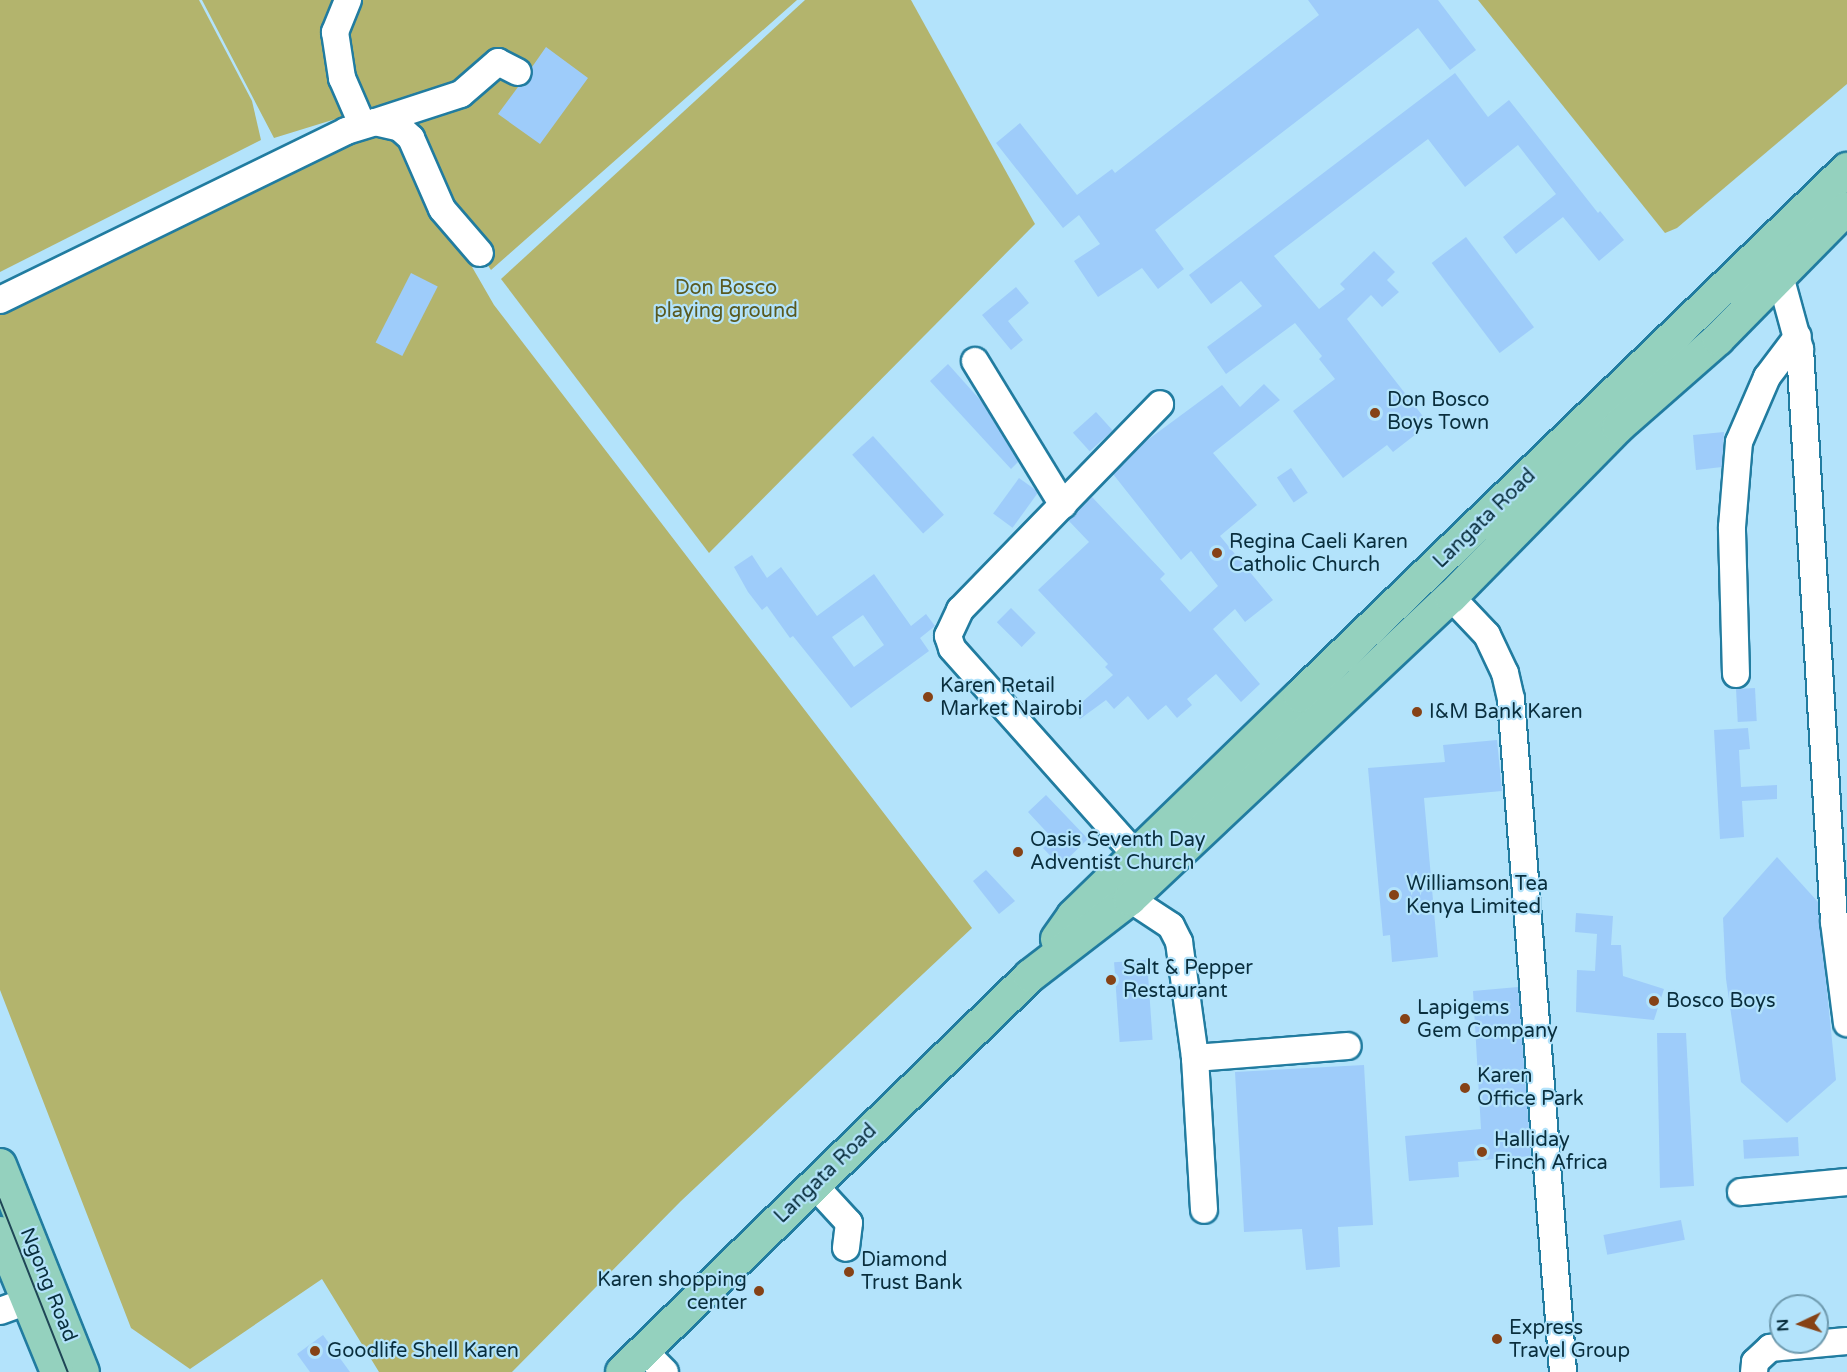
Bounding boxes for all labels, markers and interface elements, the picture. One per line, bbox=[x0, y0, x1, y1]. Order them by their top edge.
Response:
park label: Don Bosco playing ground bbox=[654, 276, 798, 323]
place label: Don Bosco Boys Town bbox=[1387, 389, 1489, 436]
marker: Don Bosco Boys Town bbox=[1368, 406, 1382, 420]
street label: Langata Road bbox=[1429, 464, 1541, 574]
place label: Regina Caeli Karen Catholic Church bbox=[1229, 530, 1408, 577]
marker: Regina Caeli Karen Catholic Church bbox=[1210, 546, 1224, 560]
place label: Karen Retail Market Nairobi bbox=[940, 674, 1082, 721]
marker: Karen Retail Market Nairobi bbox=[921, 690, 935, 704]
place label: I&M Bank Karen bbox=[1429, 700, 1583, 724]
marker: I&M Bank Karen bbox=[1410, 705, 1424, 719]
place label: Oasis Seventh Day Adventist Church bbox=[1030, 828, 1206, 875]
marker: Oasis Seventh Day Adventist Church bbox=[1011, 845, 1025, 859]
place label: Williamson Tea Kenya Limited bbox=[1406, 872, 1548, 919]
marker: Williamson Tea Kenya Limited bbox=[1387, 888, 1401, 902]
place label: Salt & Pepper Restaurant bbox=[1123, 957, 1253, 1004]
marker: Salt & Pepper Restaurant bbox=[1104, 973, 1118, 987]
place label: Bosco Boys bbox=[1666, 989, 1776, 1013]
marker: Bosco Boys bbox=[1647, 994, 1661, 1008]
place label: Lapigems Gem Company bbox=[1417, 996, 1558, 1043]
marker: Lapigems Gem Company bbox=[1398, 1012, 1412, 1026]
place label: Karen Office Park bbox=[1477, 1064, 1584, 1111]
marker: Karen Office Park bbox=[1458, 1081, 1472, 1095]
street label: Langata Road bbox=[770, 1119, 882, 1229]
place label: Halliday Finch Africa bbox=[1494, 1128, 1608, 1175]
marker: Halliday Finch Africa bbox=[1475, 1145, 1489, 1159]
street label: Ngong Road bbox=[14, 1224, 82, 1346]
place label: Diamond Trust Bank bbox=[861, 1248, 962, 1295]
marker: Diamond Trust Bank bbox=[842, 1265, 856, 1279]
place label: Karen shopping center bbox=[597, 1268, 747, 1315]
marker: Karen shopping center bbox=[752, 1284, 766, 1298]
north arrow bbox=[1769, 1294, 1829, 1354]
place label: Express Travel Group bbox=[1509, 1316, 1630, 1363]
text: N bbox=[1773, 1318, 1793, 1332]
marker: Express Travel Group bbox=[1490, 1332, 1504, 1346]
place label: Goodlife Shell Karen bbox=[327, 1339, 519, 1363]
marker: Goodlife Shell Karen bbox=[308, 1344, 322, 1358]

